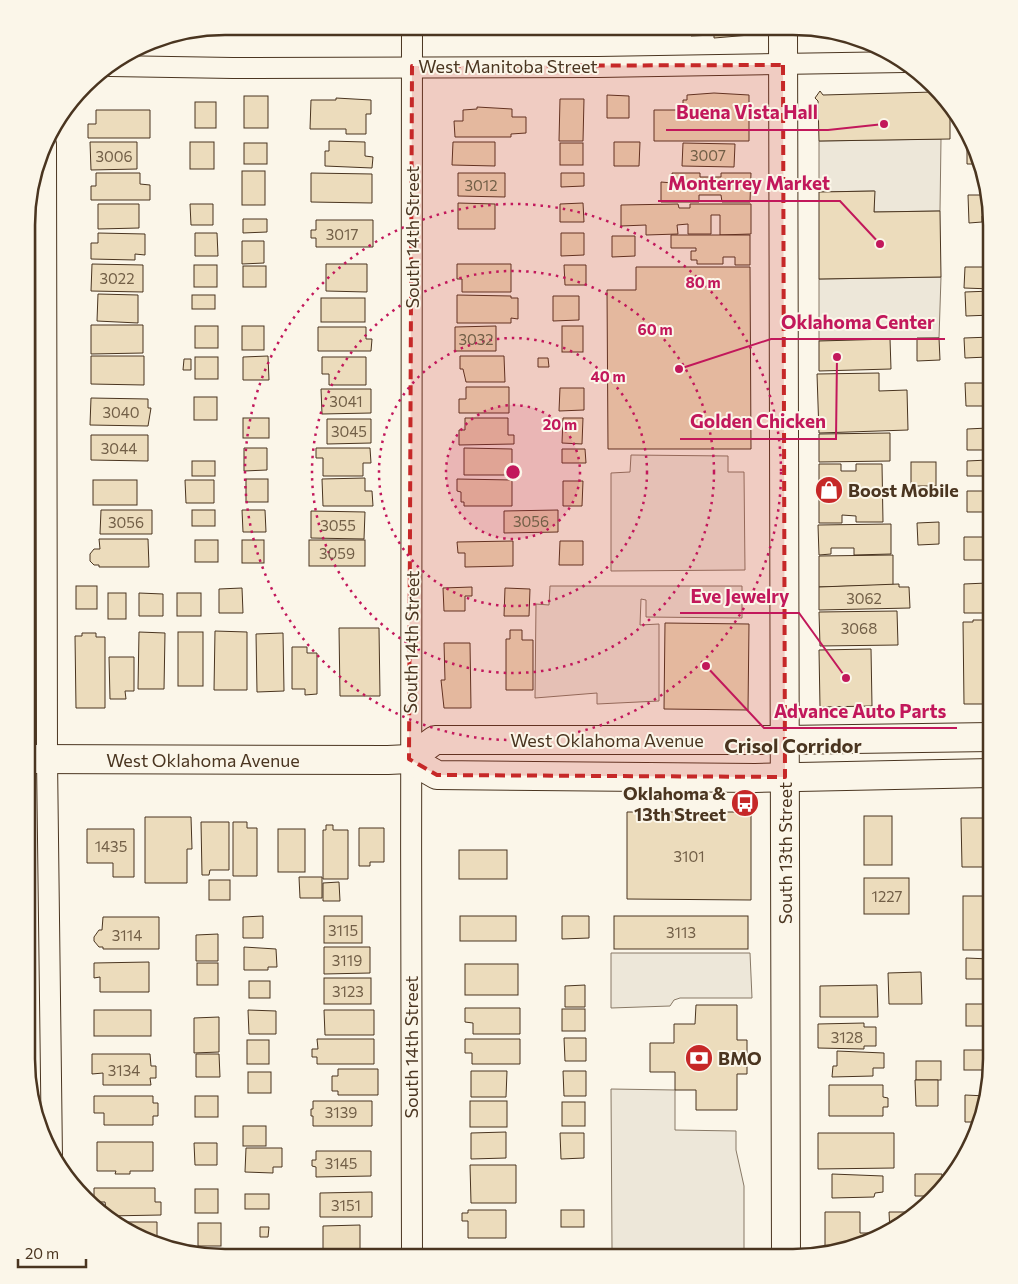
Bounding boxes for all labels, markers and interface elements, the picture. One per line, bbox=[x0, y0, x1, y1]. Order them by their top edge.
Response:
street label: West Manitoba Street bbox=[418, 55, 598, 77]
callout: Buena Vista Hall bbox=[666, 96, 828, 130]
text: Buena Vista Hall bbox=[676, 100, 818, 123]
house number: 3007 bbox=[690, 146, 726, 164]
house number: 3006 bbox=[95, 147, 133, 165]
street label: South 14th Street bbox=[401, 165, 423, 309]
callout: Monterrey Market bbox=[658, 167, 840, 201]
text: Monterrey Market bbox=[668, 171, 830, 194]
house number: 3012 bbox=[464, 176, 498, 194]
house number: 3017 bbox=[326, 225, 358, 243]
house number: 3022 bbox=[100, 269, 134, 287]
text: 80 m bbox=[685, 273, 721, 291]
callout: Oklahoma Center bbox=[771, 305, 945, 339]
text: Oklahoma Center bbox=[781, 310, 935, 333]
text: 60 m bbox=[637, 320, 673, 338]
house number: 3032 bbox=[458, 330, 494, 348]
text: 40 m bbox=[590, 367, 626, 385]
house number: 3041 bbox=[329, 392, 363, 410]
house number: 3040 bbox=[102, 403, 140, 421]
callout: Golden Chicken bbox=[680, 405, 836, 439]
text: Golden Chicken bbox=[690, 409, 826, 432]
text: 20 m bbox=[543, 415, 577, 433]
house number: 3045 bbox=[331, 422, 367, 440]
house number: 3044 bbox=[101, 439, 137, 457]
centre of rings bbox=[504, 463, 522, 481]
shop icon: Boost Mobile bbox=[814, 475, 844, 505]
place label: Boost Mobile bbox=[848, 479, 959, 501]
house number: 3056 bbox=[513, 512, 549, 530]
house number: 3056 bbox=[108, 513, 144, 531]
house number: 3055 bbox=[320, 516, 356, 534]
house number: 3059 bbox=[319, 544, 355, 562]
street label: South 14th Street bbox=[399, 570, 423, 714]
callout: Eve Jewelry bbox=[680, 579, 799, 613]
text: Eve Jewelry bbox=[690, 584, 790, 607]
house number: 3062 bbox=[846, 589, 882, 607]
house number: 3068 bbox=[841, 619, 877, 637]
callout: Advance Auto Parts bbox=[764, 694, 957, 728]
text: Advance Auto Parts bbox=[774, 699, 946, 722]
street label: West Oklahoma Avenue bbox=[510, 729, 704, 751]
district label: Crisol Corridor bbox=[724, 733, 862, 757]
street label: West Oklahoma Avenue bbox=[106, 749, 300, 771]
place label: Oklahoma & 13th Street bbox=[623, 782, 726, 825]
street label: South 13th Street bbox=[774, 782, 796, 924]
bus stop icon: Oklahoma & 13th Street bbox=[730, 788, 760, 818]
house number: 1435 bbox=[95, 837, 127, 855]
house number: 3101 bbox=[673, 847, 705, 865]
house number: 1227 bbox=[872, 887, 903, 905]
house number: 3115 bbox=[328, 921, 358, 939]
house number: 3113 bbox=[666, 923, 696, 941]
house number: 3114 bbox=[112, 926, 142, 944]
house number: 3119 bbox=[332, 951, 362, 969]
street label: South 14th Street bbox=[400, 975, 422, 1119]
house number: 3123 bbox=[332, 982, 364, 1000]
house number: 3128 bbox=[831, 1028, 863, 1046]
bank icon: BMO bbox=[684, 1043, 714, 1073]
place label: BMO bbox=[718, 1047, 762, 1069]
house number: 3134 bbox=[108, 1061, 140, 1079]
house number: 3139 bbox=[325, 1103, 357, 1121]
house number: 3145 bbox=[325, 1154, 357, 1172]
house number: 3151 bbox=[331, 1196, 361, 1214]
scale bar bbox=[18, 1236, 85, 1268]
text: 20 m bbox=[25, 1244, 59, 1262]

